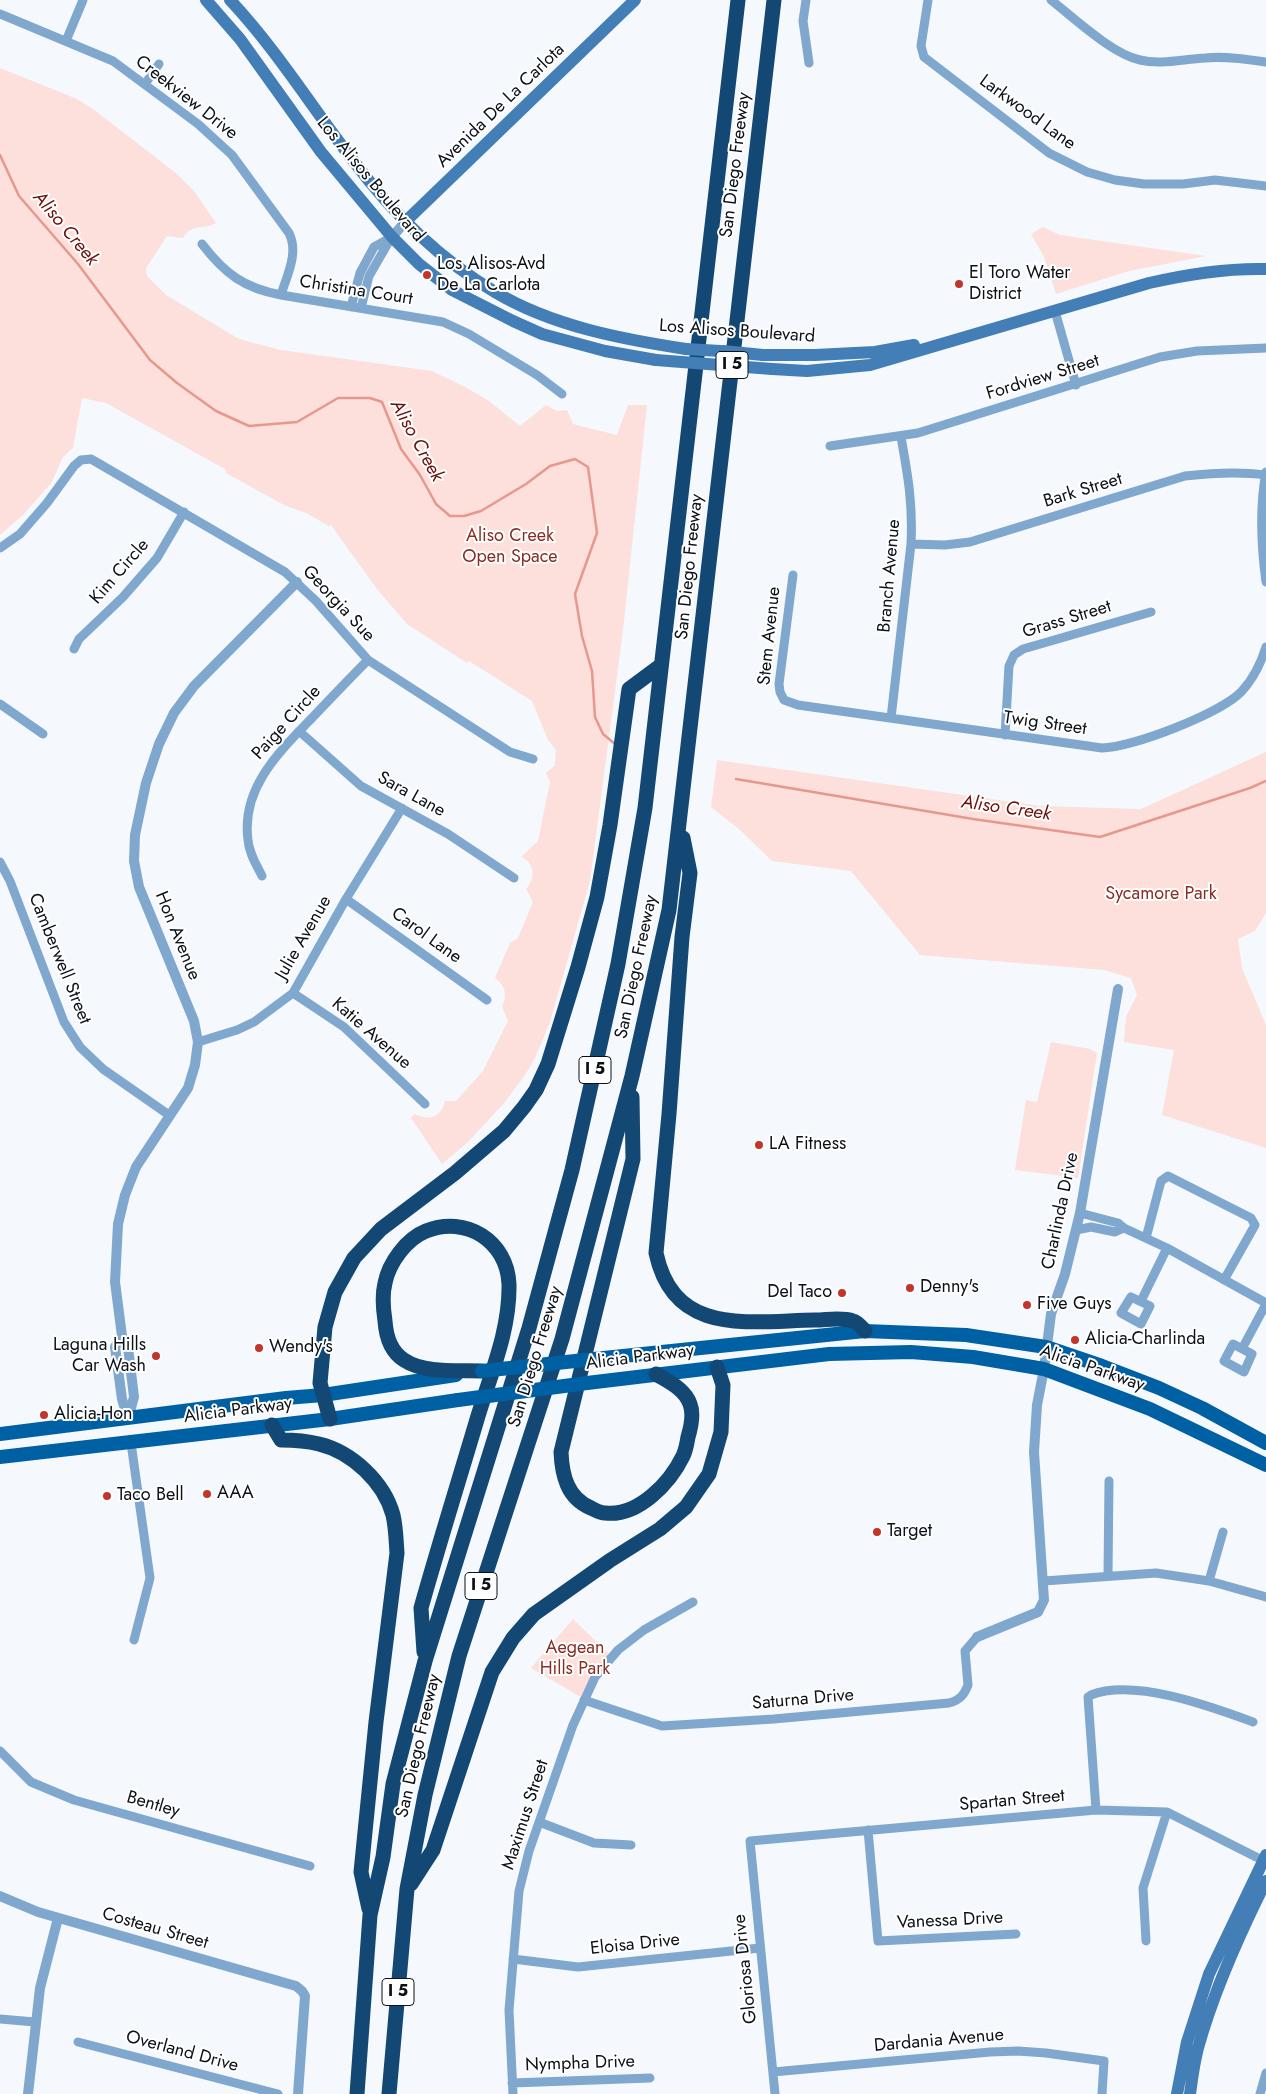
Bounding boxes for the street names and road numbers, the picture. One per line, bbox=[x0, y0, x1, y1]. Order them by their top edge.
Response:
street label: Avenida De La Carlota bbox=[433, 39, 569, 173]
street label: Creekview Drive bbox=[130, 51, 242, 145]
street label: Larkwood Lane bbox=[975, 71, 1079, 155]
street label: San Diego Freeway bbox=[716, 91, 756, 239]
street label: Los Alisos Boulevard bbox=[311, 113, 429, 247]
street label: Christina Court bbox=[298, 271, 414, 311]
street label: Los Alisos Boulevard bbox=[658, 316, 816, 348]
street label: Fordview Street bbox=[984, 351, 1102, 405]
road number: I 5 bbox=[716, 352, 748, 378]
street label: Bark Street bbox=[1041, 469, 1125, 513]
street label: San Diego Freeway bbox=[672, 493, 708, 641]
street label: Branch Avenue bbox=[874, 518, 906, 634]
street label: Kim Circle bbox=[86, 535, 154, 609]
street label: Georgia Sue bbox=[297, 561, 379, 647]
street label: Stem Avenue bbox=[754, 586, 786, 686]
street label: Grass Street bbox=[1020, 596, 1114, 644]
street label: Paige Circle bbox=[248, 681, 326, 765]
street label: Twig Street bbox=[1002, 708, 1088, 740]
street label: Sara Lane bbox=[373, 768, 449, 822]
street label: Hon Avenue bbox=[149, 889, 205, 983]
street label: Camberwell Street bbox=[23, 890, 95, 1028]
street label: Julie Avenue bbox=[271, 892, 337, 984]
street label: San Diego Freeway bbox=[611, 893, 663, 1041]
street label: Carol Lane bbox=[387, 903, 465, 969]
street label: Katie Avenue bbox=[327, 994, 415, 1074]
road number: I 5 bbox=[579, 1056, 611, 1084]
street label: Charlinda Drive bbox=[1038, 1150, 1084, 1272]
street label: San Diego Freeway bbox=[504, 1284, 568, 1430]
street label: Alicia Parkway bbox=[585, 1341, 695, 1375]
street label: Alicia Parkway bbox=[1037, 1341, 1147, 1397]
street label: Alicia Parkway bbox=[183, 1394, 293, 1428]
road number: I 5 bbox=[465, 1572, 497, 1600]
street label: San Diego Freeway bbox=[392, 1672, 446, 1820]
street label: Saturna Drive bbox=[751, 1685, 855, 1715]
street label: Maximus Street bbox=[498, 1757, 554, 1873]
street label: Spartan Street bbox=[958, 1786, 1066, 1816]
street label: Bentley bbox=[124, 1787, 182, 1823]
street label: Costeau Street bbox=[99, 1904, 211, 1954]
street label: Vanessa Drive bbox=[896, 1907, 1004, 1935]
street label: Gloriosa Drive bbox=[730, 1913, 762, 2025]
street label: Eloisa Drive bbox=[589, 1930, 681, 1960]
road number: I 5 bbox=[382, 1978, 414, 2005]
street label: Dardania Avenue bbox=[873, 2025, 1005, 2057]
street label: Overland Drive bbox=[123, 2027, 241, 2077]
street label: Nympha Drive bbox=[525, 2051, 635, 2077]

